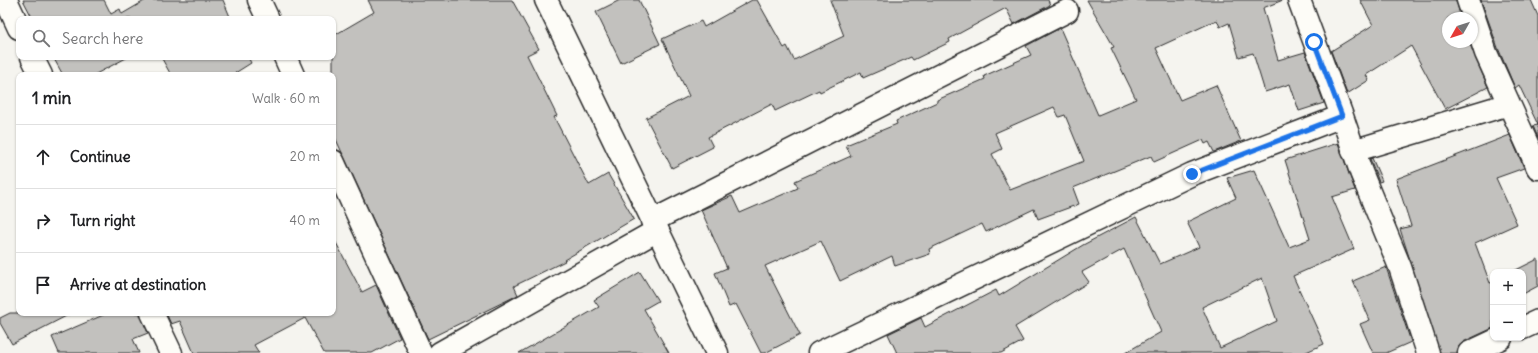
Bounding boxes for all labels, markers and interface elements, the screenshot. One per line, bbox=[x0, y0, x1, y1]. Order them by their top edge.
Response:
north arrow bbox=[1442, 12, 1478, 48]
search box bbox=[16, 16, 336, 60]
icon: search bbox=[30, 27, 52, 49]
text: Search here bbox=[62, 29, 143, 48]
route start bbox=[1305, 33, 1323, 51]
text: 1 min bbox=[32, 87, 71, 109]
text: Walk · 60 m bbox=[252, 90, 320, 107]
icon: ahead bbox=[32, 146, 54, 168]
text: Continue bbox=[70, 147, 131, 166]
text: 20 m bbox=[290, 148, 320, 165]
route end bbox=[1183, 165, 1201, 183]
icon: right bbox=[32, 210, 54, 232]
text: Turn right bbox=[70, 211, 135, 230]
text: 40 m bbox=[289, 212, 320, 229]
map controls bbox=[1490, 269, 1526, 341]
button: + bbox=[1490, 269, 1526, 305]
icon: arrive bbox=[32, 274, 54, 296]
text: Arrive at destination bbox=[70, 275, 206, 294]
button: − bbox=[1490, 305, 1526, 341]

